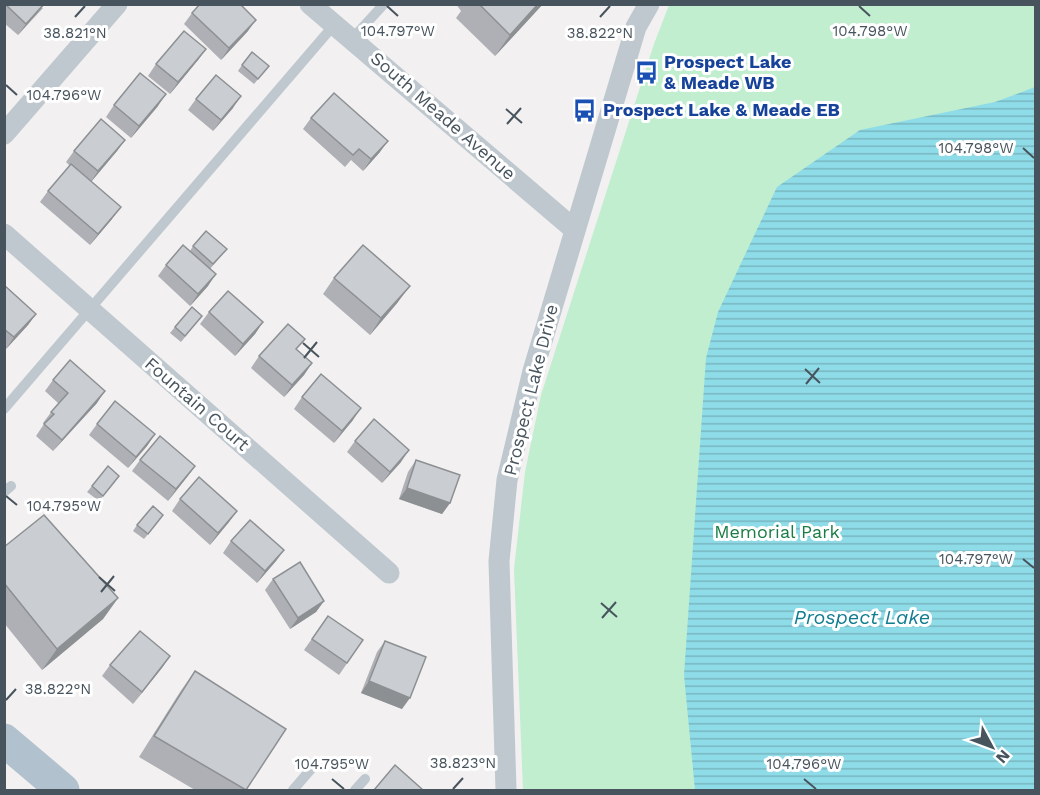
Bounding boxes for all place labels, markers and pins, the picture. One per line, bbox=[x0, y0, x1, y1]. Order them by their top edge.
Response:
place label: Prospect Lake & Meade WB bbox=[664, 51, 791, 93]
bus stop icon: Prospect Lake & Meade WB bbox=[633, 59, 659, 85]
bus stop icon: Prospect Lake & Meade EB bbox=[572, 97, 598, 123]
place label: Prospect Lake & Meade EB bbox=[603, 99, 840, 120]

